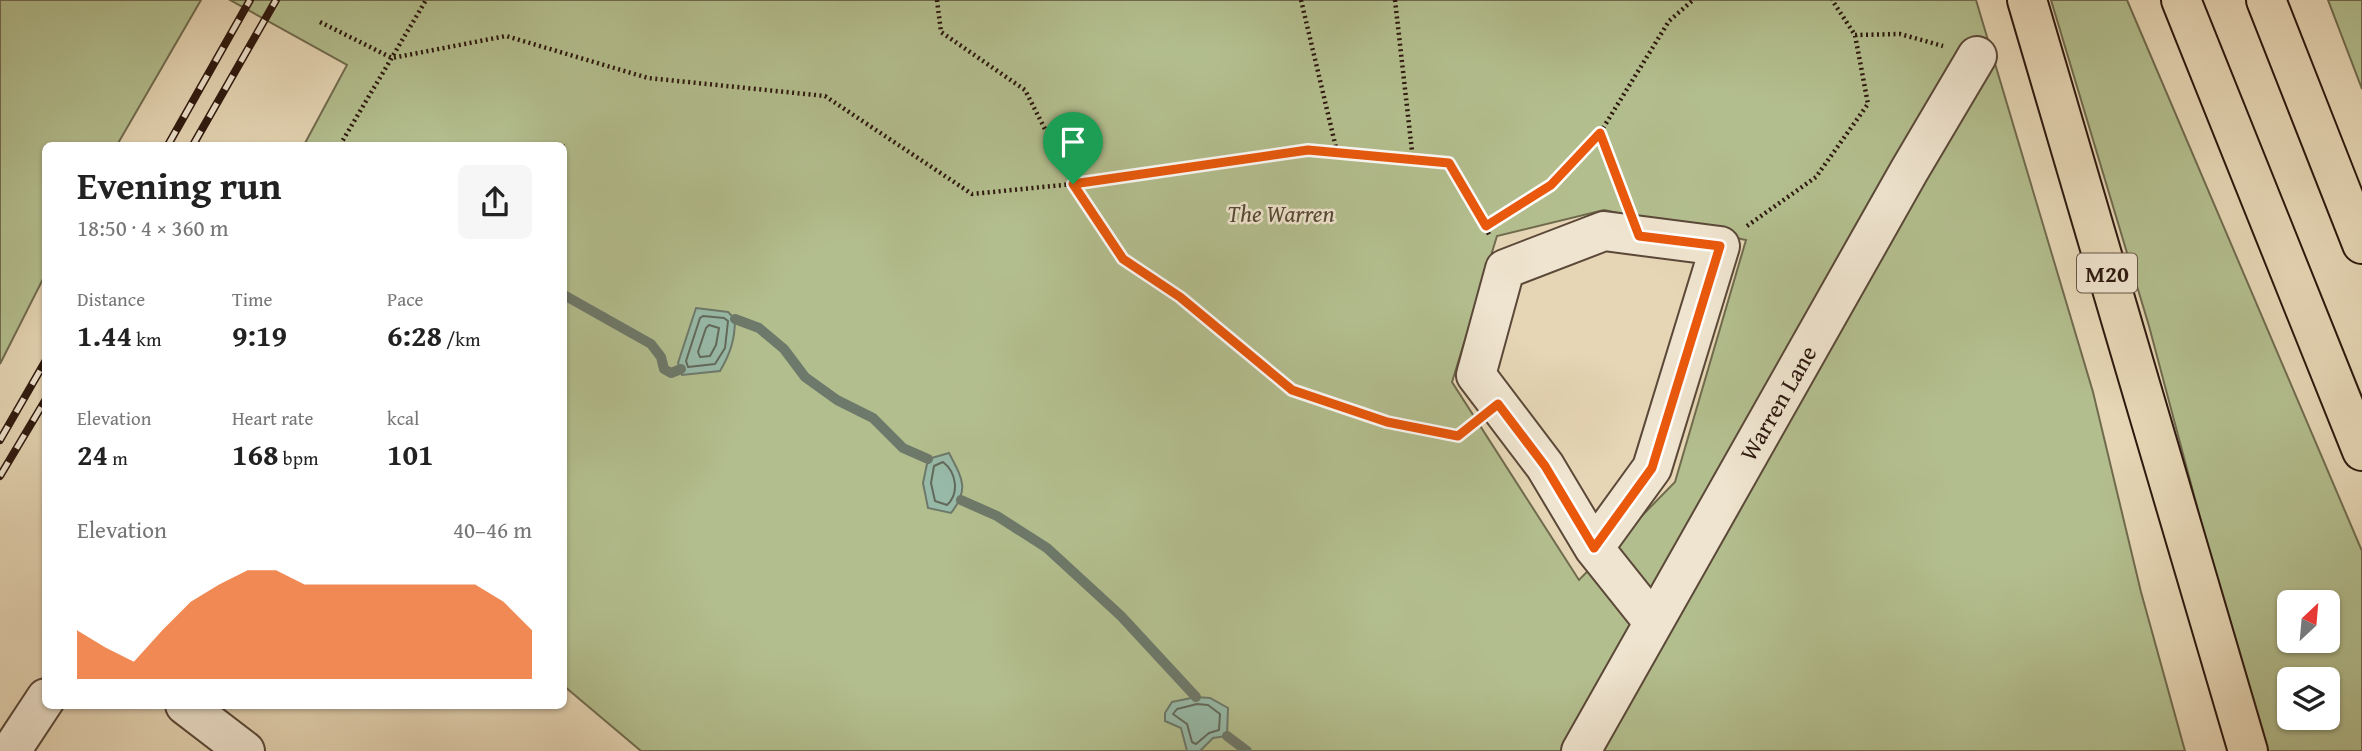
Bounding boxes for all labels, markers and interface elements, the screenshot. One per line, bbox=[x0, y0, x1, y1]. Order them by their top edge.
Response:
pin bbox=[1043, 112, 1103, 184]
icon: arrive bbox=[1054, 123, 1092, 161]
text: Evening run bbox=[77, 157, 281, 213]
button: share bbox=[458, 165, 532, 239]
park label: The Warren bbox=[1227, 196, 1335, 231]
text: 18:50 · 4 × 360 m bbox=[77, 211, 229, 244]
road number: M20 bbox=[2077, 254, 2137, 292]
text: Distance bbox=[77, 285, 145, 313]
text: Time bbox=[232, 285, 272, 313]
text: Pace bbox=[387, 285, 424, 313]
text: 1.44 bbox=[77, 313, 132, 357]
text: 9:19 bbox=[232, 313, 287, 357]
text: 6:28 bbox=[387, 313, 442, 357]
text: km bbox=[132, 325, 161, 353]
text: /km bbox=[442, 325, 480, 353]
street label: Warren Lane bbox=[1731, 339, 1825, 467]
text: Elevation bbox=[77, 404, 151, 432]
text: Heart rate bbox=[232, 404, 313, 432]
text: kcal bbox=[387, 404, 419, 432]
text: 24 bbox=[77, 432, 108, 476]
text: 168 bbox=[232, 432, 279, 476]
text: 101 bbox=[387, 432, 434, 476]
text: m bbox=[108, 444, 128, 472]
text: bpm bbox=[279, 444, 318, 472]
text: Elevation bbox=[77, 513, 167, 546]
text: 40–46 m bbox=[453, 513, 532, 546]
north arrow bbox=[2277, 590, 2340, 653]
map controls bbox=[2277, 590, 2340, 730]
button: layers bbox=[2277, 667, 2340, 730]

